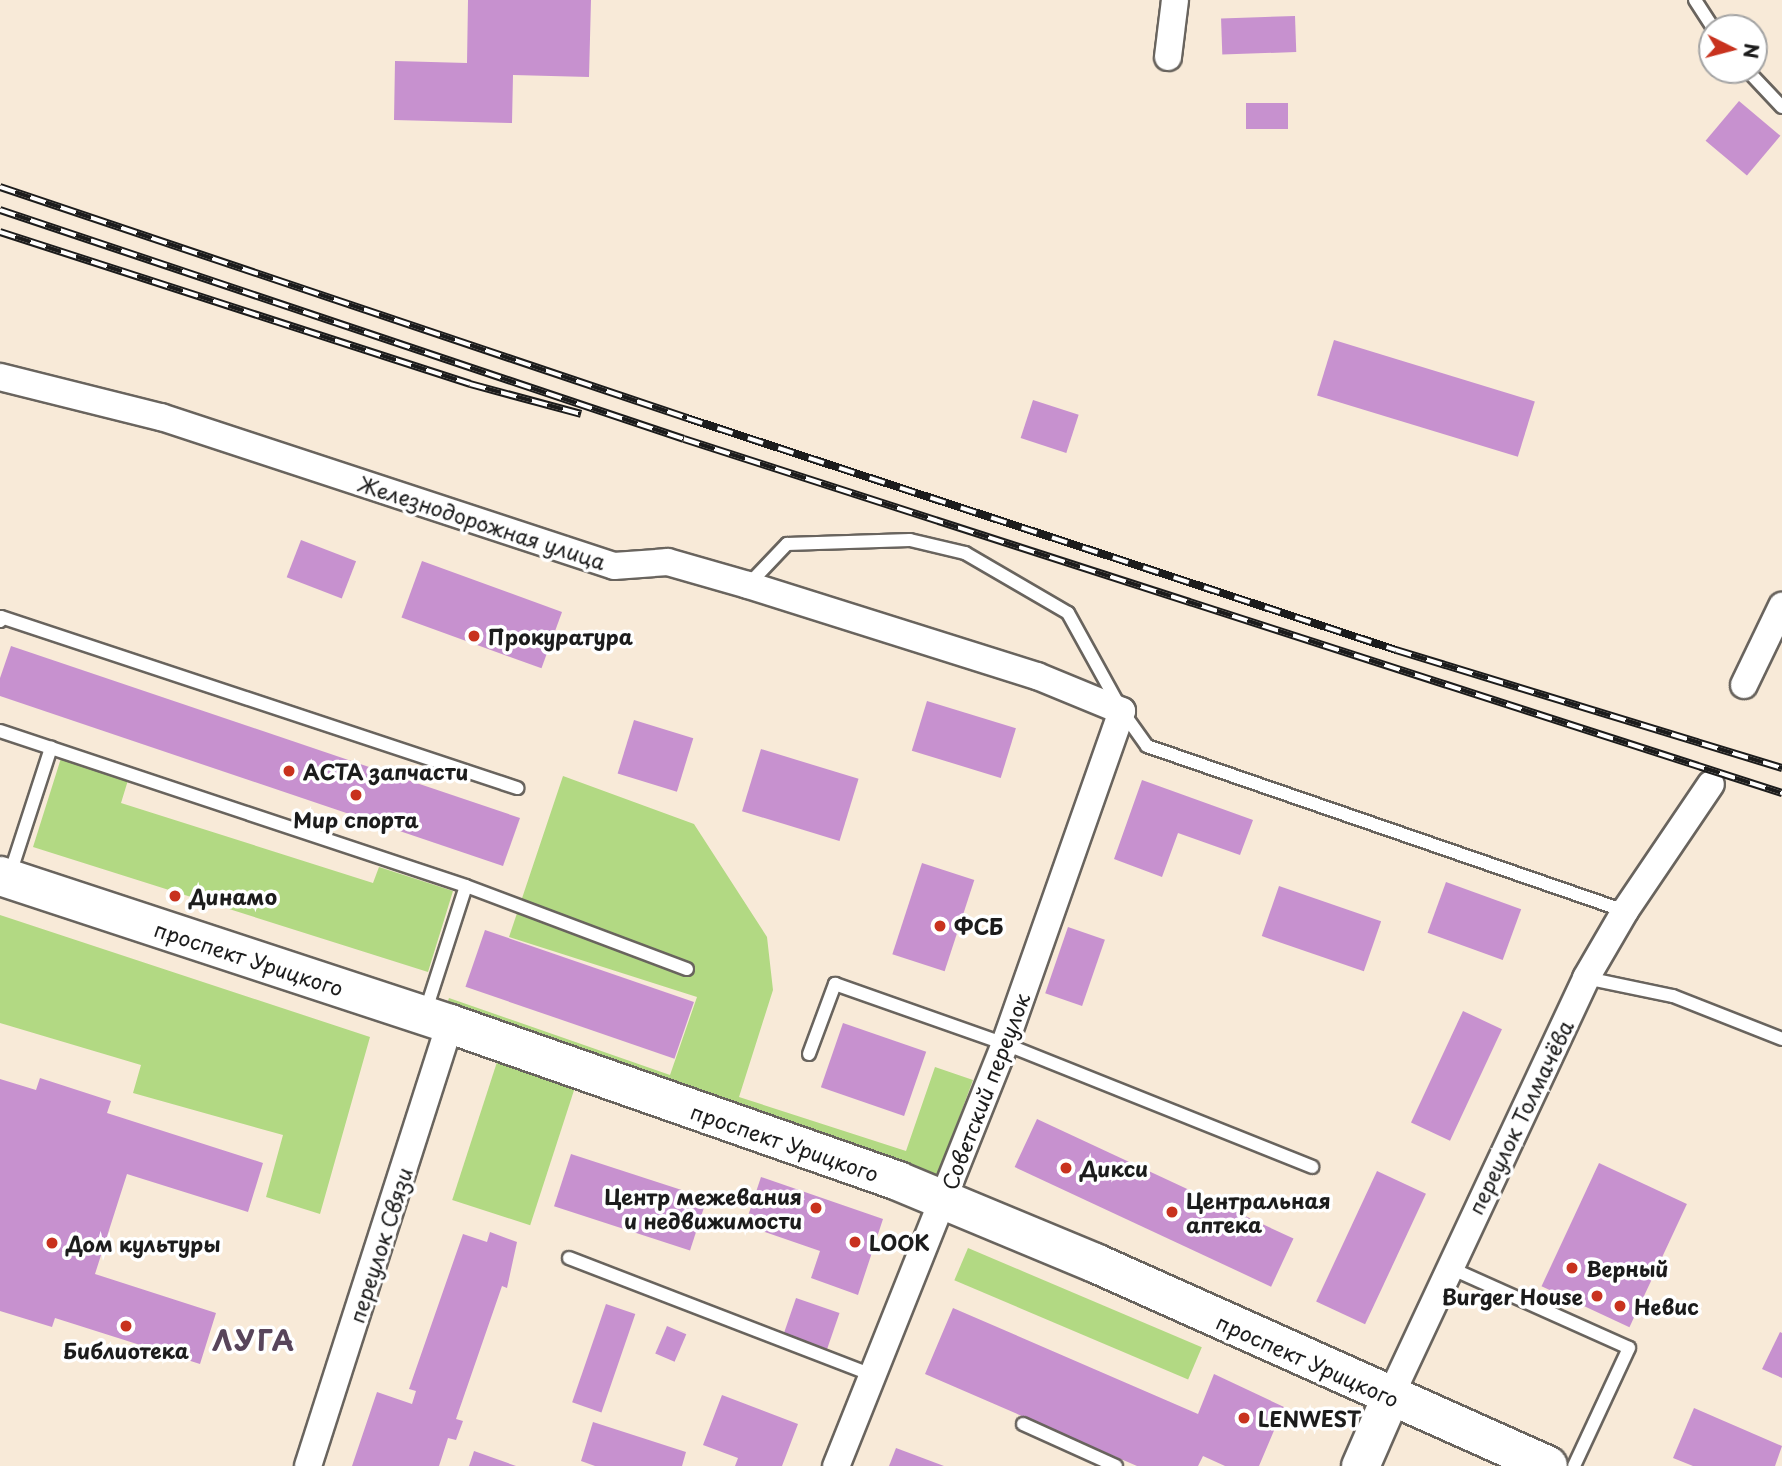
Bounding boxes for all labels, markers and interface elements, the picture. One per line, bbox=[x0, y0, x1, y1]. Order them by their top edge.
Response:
north arrow bbox=[1698, 14, 1768, 84]
text: N bbox=[1737, 42, 1767, 60]
street label: Железнодорожная улица bbox=[354, 470, 610, 574]
place label: Прокуратура bbox=[488, 623, 633, 649]
marker: Прокуратура bbox=[466, 628, 482, 644]
place label: АСТА запчасти bbox=[303, 758, 469, 784]
marker: АСТА запчасти bbox=[281, 763, 297, 779]
marker: Мир спорта bbox=[348, 787, 364, 803]
place label: Мир спорта bbox=[292, 806, 420, 832]
place label: Динамо bbox=[189, 883, 277, 909]
marker: Динамо bbox=[167, 888, 183, 904]
place label: ФСБ bbox=[954, 913, 1004, 939]
street label: проспект Урицкого bbox=[151, 915, 347, 1001]
marker: ФСБ bbox=[932, 918, 948, 934]
street label: Советский переулок bbox=[936, 989, 1034, 1193]
street label: переулок Толмачёва bbox=[1462, 1016, 1578, 1218]
street label: проспект Урицкого bbox=[687, 1098, 883, 1186]
place label: Дикси bbox=[1080, 1155, 1148, 1181]
marker: Дикси bbox=[1058, 1160, 1074, 1176]
street label: переулок Связи bbox=[343, 1164, 417, 1326]
place label: Центр межевания и недвижимости bbox=[603, 1183, 802, 1233]
place label: Центральная аптека bbox=[1186, 1187, 1331, 1237]
marker: Центр межевания и недвижимости bbox=[808, 1200, 824, 1216]
marker: Центральная аптека bbox=[1164, 1204, 1180, 1220]
place label: LOOK bbox=[869, 1229, 930, 1255]
place label: Дом культуры bbox=[66, 1230, 222, 1256]
marker: LOOK bbox=[847, 1234, 863, 1250]
marker: Дом культуры bbox=[44, 1235, 60, 1251]
place label: Верный bbox=[1586, 1255, 1669, 1281]
marker: Верный bbox=[1564, 1260, 1580, 1276]
place label: Burger House bbox=[1439, 1283, 1583, 1309]
marker: Burger House bbox=[1589, 1288, 1605, 1304]
place label: Невис bbox=[1634, 1293, 1699, 1319]
marker: Невис bbox=[1612, 1298, 1628, 1314]
street label: проспект Урицкого bbox=[1212, 1308, 1404, 1412]
marker: Библиотека bbox=[118, 1318, 134, 1334]
district label: ЛУГА bbox=[213, 1323, 295, 1357]
place label: Библиотека bbox=[63, 1337, 189, 1363]
place label: LENWEST bbox=[1258, 1405, 1361, 1431]
marker: LENWEST bbox=[1236, 1410, 1252, 1426]

